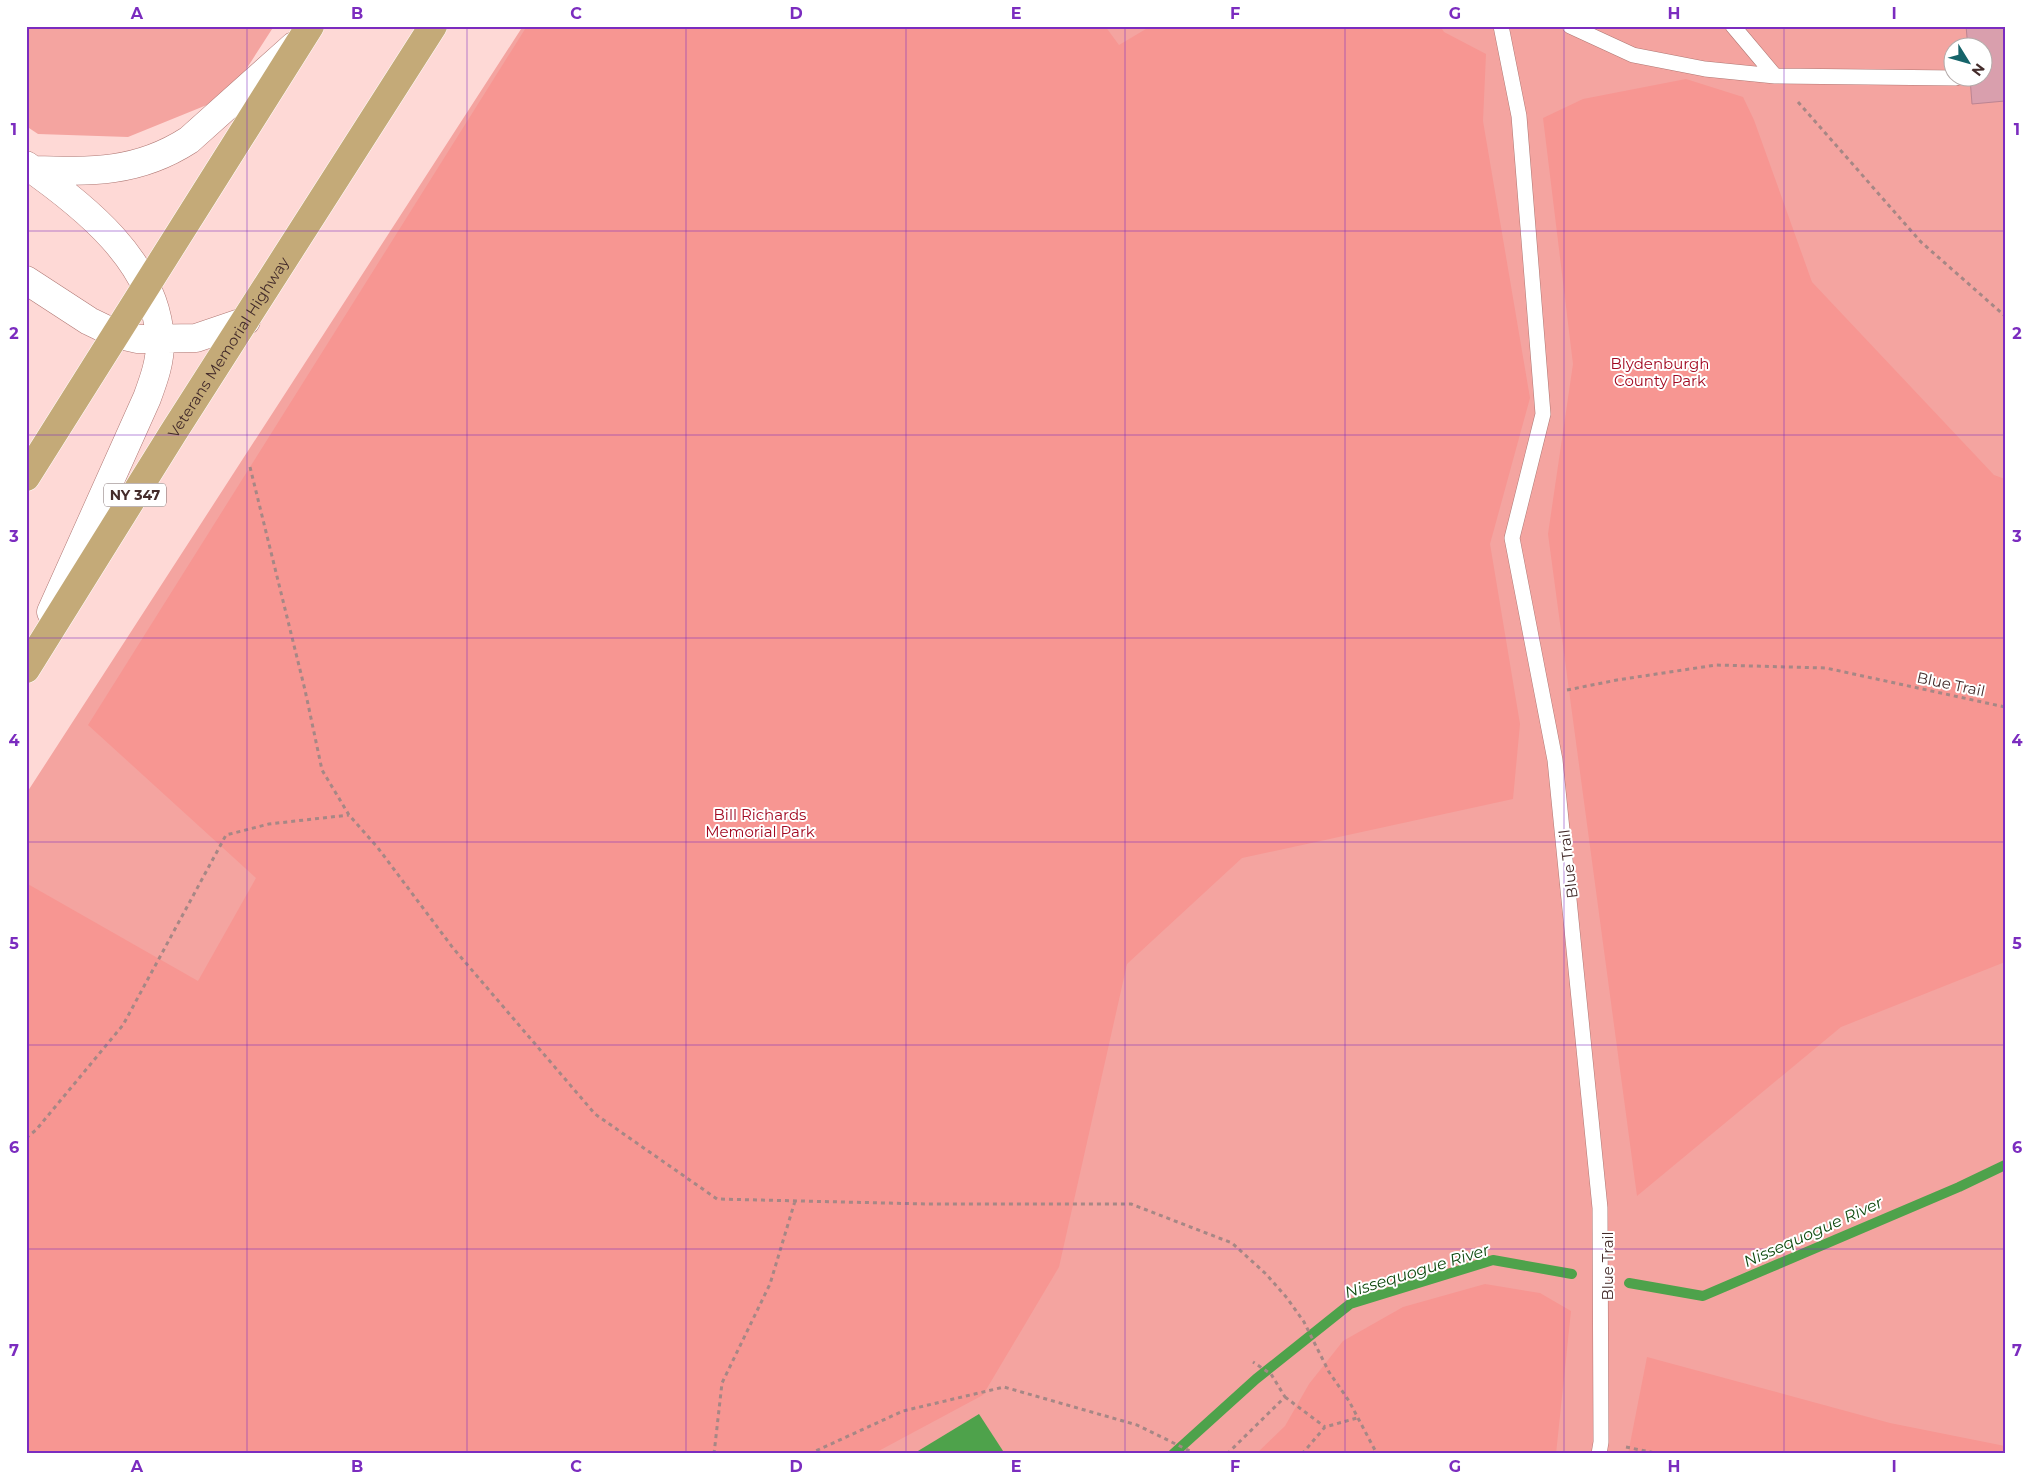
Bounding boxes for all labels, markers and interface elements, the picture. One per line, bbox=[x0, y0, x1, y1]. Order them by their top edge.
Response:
text: A bbox=[130, 4, 144, 23]
text: B bbox=[351, 4, 363, 23]
text: C bbox=[570, 4, 582, 23]
text: D bbox=[789, 4, 803, 23]
text: E bbox=[1011, 4, 1021, 23]
text: F bbox=[1230, 4, 1240, 23]
text: G bbox=[1449, 4, 1461, 23]
text: H bbox=[1668, 4, 1680, 23]
text: I bbox=[1891, 4, 1897, 23]
north arrow bbox=[1944, 38, 1994, 88]
text: N bbox=[1968, 60, 1989, 80]
text: 1 bbox=[11, 120, 17, 139]
text: 1 bbox=[2014, 120, 2020, 139]
street label: Veterans Memorial Highway bbox=[163, 252, 293, 441]
text: 2 bbox=[9, 324, 19, 343]
text: 2 bbox=[2012, 324, 2022, 343]
park label: Blydenburgh County Park bbox=[1610, 354, 1710, 390]
road number: NY 347 bbox=[104, 484, 166, 506]
text: 3 bbox=[8, 527, 19, 546]
text: 3 bbox=[2011, 527, 2022, 546]
street label: Blue Trail bbox=[1915, 668, 1987, 700]
text: 4 bbox=[8, 731, 20, 750]
text: 4 bbox=[2011, 731, 2023, 750]
park label: Bill Richards Memorial Park bbox=[705, 805, 815, 841]
street label: Blue Trail bbox=[1554, 829, 1582, 899]
text: 5 bbox=[9, 934, 19, 953]
text: 5 bbox=[2012, 934, 2022, 953]
text: 6 bbox=[9, 1138, 19, 1157]
text: 6 bbox=[2012, 1138, 2022, 1157]
water label: Nissequogue River bbox=[1741, 1193, 1886, 1271]
street label: Blue Trail bbox=[1598, 1231, 1617, 1301]
water label: Nissequogue River bbox=[1342, 1240, 1492, 1302]
text: 7 bbox=[9, 1341, 19, 1360]
text: 7 bbox=[2012, 1341, 2022, 1360]
text: A bbox=[130, 1457, 144, 1476]
text: B bbox=[351, 1457, 363, 1476]
text: C bbox=[570, 1457, 582, 1476]
text: D bbox=[789, 1457, 803, 1476]
text: E bbox=[1011, 1457, 1021, 1476]
text: F bbox=[1230, 1457, 1240, 1476]
text: G bbox=[1449, 1457, 1461, 1476]
text: H bbox=[1668, 1457, 1680, 1476]
text: I bbox=[1891, 1457, 1897, 1476]

